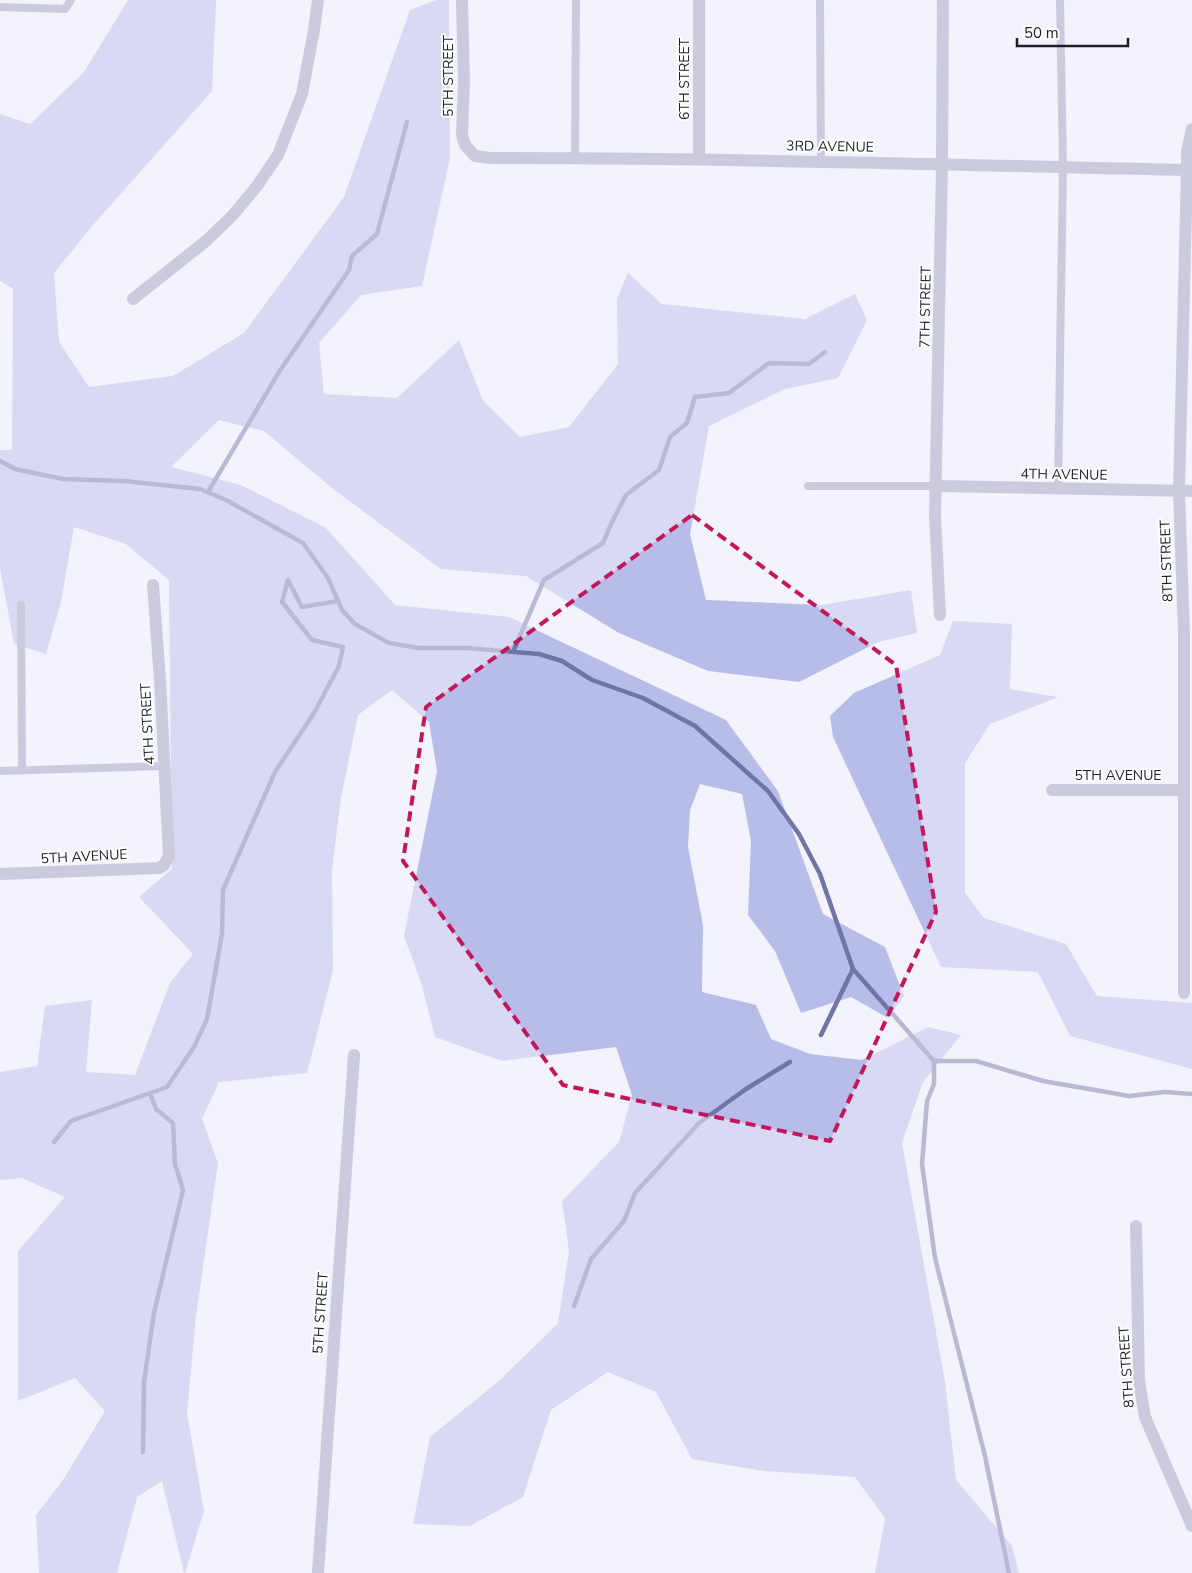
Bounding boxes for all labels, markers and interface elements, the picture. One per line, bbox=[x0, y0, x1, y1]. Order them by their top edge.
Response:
scale bar bbox=[1017, 15, 1128, 47]
text: 50 m bbox=[1024, 23, 1059, 43]
street label: 5TH STREET bbox=[439, 35, 458, 117]
street label: 6TH STREET bbox=[675, 38, 694, 120]
street label: 3RD AVENUE bbox=[786, 136, 874, 157]
street label: 7TH STREET bbox=[915, 265, 936, 348]
street label: 4TH AVENUE bbox=[1020, 464, 1108, 485]
street label: 8TH STREET bbox=[1156, 519, 1177, 602]
street label: 4TH STREET bbox=[136, 682, 159, 765]
street label: 5TH AVENUE bbox=[1074, 766, 1162, 785]
street label: 5TH AVENUE bbox=[40, 845, 128, 868]
street label: 5TH STREET bbox=[308, 1271, 333, 1355]
street label: 8TH STREET bbox=[1114, 1325, 1139, 1408]

